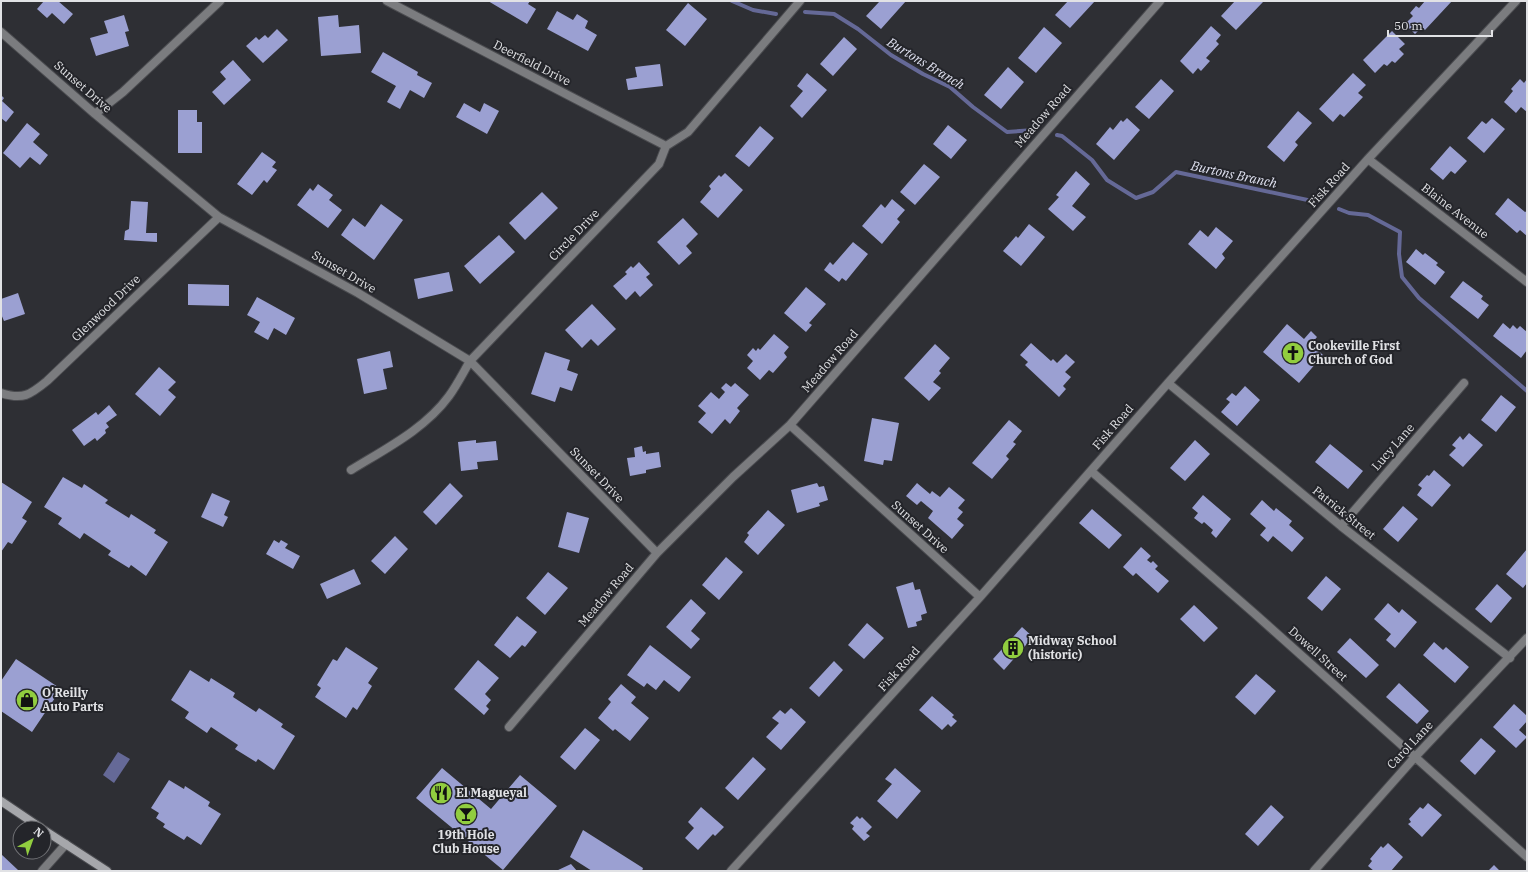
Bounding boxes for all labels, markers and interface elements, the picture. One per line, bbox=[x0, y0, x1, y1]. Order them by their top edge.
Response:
scale bar bbox=[1388, 12, 1492, 38]
text: 50 m bbox=[1394, 18, 1423, 33]
water label: Burtons Branch bbox=[883, 33, 968, 93]
street label: Deerfield Drive bbox=[491, 37, 573, 88]
street label: Sunset Drive bbox=[51, 57, 115, 116]
street label: Meadow Road bbox=[1011, 81, 1074, 150]
water label: Burtons Branch bbox=[1188, 157, 1278, 192]
street label: Fisk Road bbox=[1305, 159, 1353, 210]
street label: Blaine Avenue bbox=[1419, 180, 1492, 241]
street label: Circle Drive bbox=[545, 206, 602, 264]
street label: Sunset Drive bbox=[309, 247, 379, 296]
street label: Glenwood Drive bbox=[68, 271, 143, 344]
street label: Meadow Road bbox=[798, 326, 861, 395]
place label: Cookeville First Church of God bbox=[1308, 338, 1400, 367]
church icon: Cookeville First Church of God bbox=[1280, 340, 1306, 366]
street label: Fisk Road bbox=[1089, 401, 1136, 452]
street label: Lucy Lane bbox=[1368, 420, 1417, 473]
street label: Sunset Drive bbox=[567, 444, 628, 506]
street label: Patrick Street bbox=[1310, 483, 1379, 543]
street label: Sunset Drive bbox=[889, 497, 952, 556]
street label: Meadow Road bbox=[575, 560, 637, 629]
street label: Dowell Street bbox=[1286, 623, 1351, 684]
place label: Midway School (historic) bbox=[1028, 633, 1117, 662]
building icon: Midway School (historic) bbox=[1000, 635, 1026, 661]
street label: Fisk Road bbox=[875, 643, 923, 694]
place label: O'Reilly Auto Parts bbox=[42, 685, 104, 714]
shop icon: O'Reilly Auto Parts bbox=[14, 687, 40, 713]
street label: Carol Lane bbox=[1384, 717, 1436, 772]
restaurant icon: El Magueyal bbox=[428, 780, 454, 806]
place label: El Magueyal bbox=[456, 785, 527, 800]
bar icon: 19th Hole Club House bbox=[453, 801, 479, 827]
north arrow bbox=[12, 820, 52, 860]
text: N bbox=[31, 824, 47, 841]
place label: 19th Hole Club House bbox=[432, 827, 500, 856]

